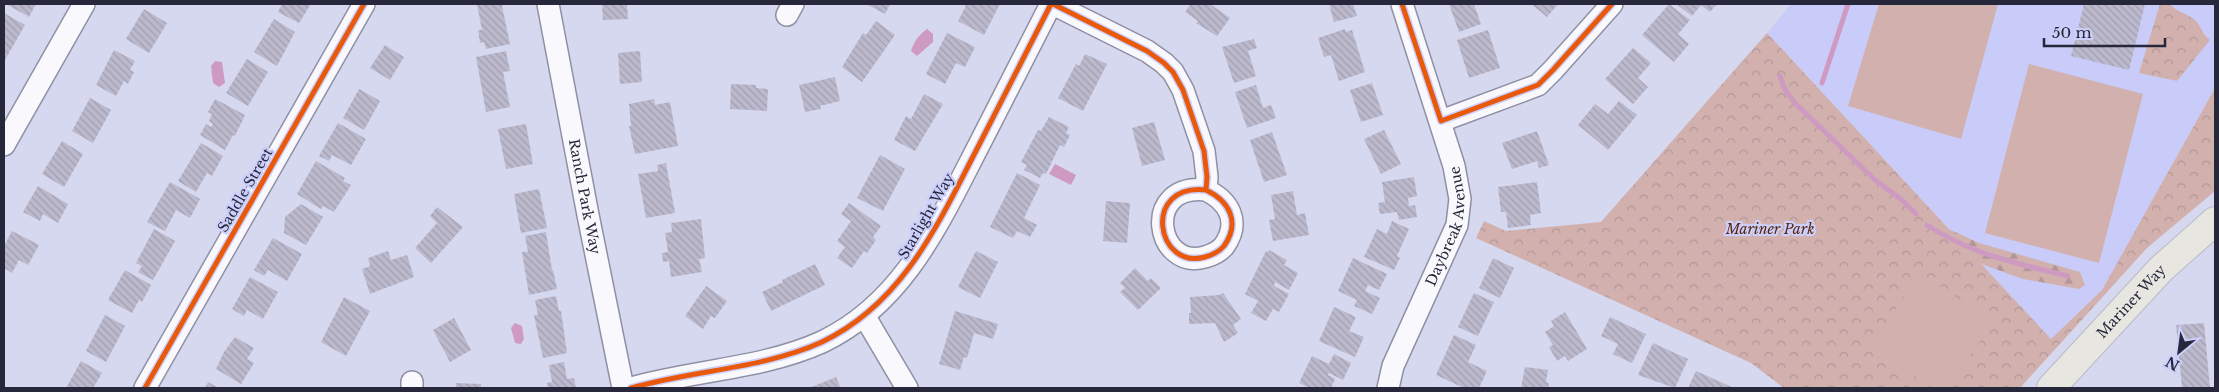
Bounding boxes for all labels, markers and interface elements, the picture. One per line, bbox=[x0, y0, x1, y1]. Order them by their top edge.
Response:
scale bar bbox=[2044, 15, 2165, 47]
text: 50 m bbox=[2052, 23, 2092, 42]
street label: Ranch Park Way bbox=[565, 137, 605, 256]
street label: Saddle Street bbox=[214, 144, 277, 235]
street label: Daybreak Avenue bbox=[1421, 165, 1469, 289]
street label: Starlight Way bbox=[894, 170, 958, 262]
park label: Mariner Park bbox=[1725, 220, 1814, 238]
street label: Mariner Way bbox=[2093, 261, 2170, 342]
north arrow bbox=[2154, 327, 2204, 377]
text: N bbox=[2163, 352, 2183, 374]

